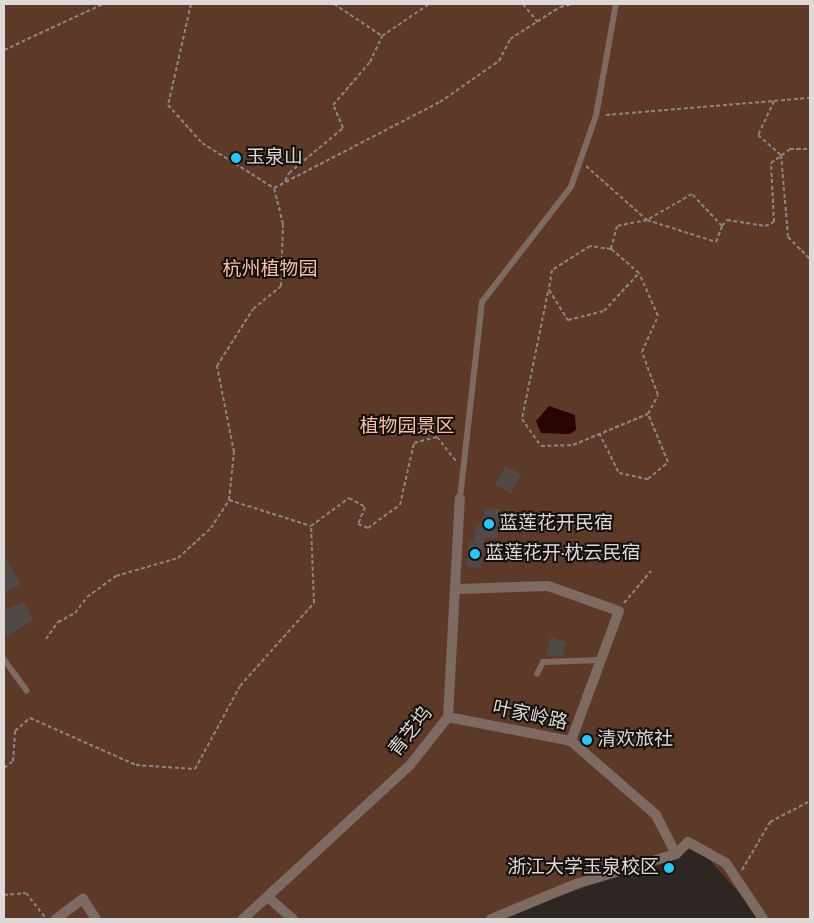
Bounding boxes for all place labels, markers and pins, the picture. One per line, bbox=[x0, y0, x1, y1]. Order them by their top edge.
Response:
place label: 玉泉山 bbox=[246, 147, 303, 169]
marker: 玉泉山 bbox=[230, 152, 242, 164]
place label: 蓝莲花开民宿 bbox=[499, 513, 613, 535]
marker: 蓝莲花开民宿 bbox=[483, 518, 495, 530]
place label: 蓝莲花开·枕云民宿 bbox=[485, 543, 640, 565]
marker: 蓝莲花开·枕云民宿 bbox=[469, 548, 481, 560]
place label: 清欢旅社 bbox=[597, 729, 673, 751]
marker: 清欢旅社 bbox=[581, 734, 593, 746]
place label: 浙江大学玉泉校区 bbox=[507, 857, 659, 879]
marker: 浙江大学玉泉校区 bbox=[663, 862, 675, 874]

